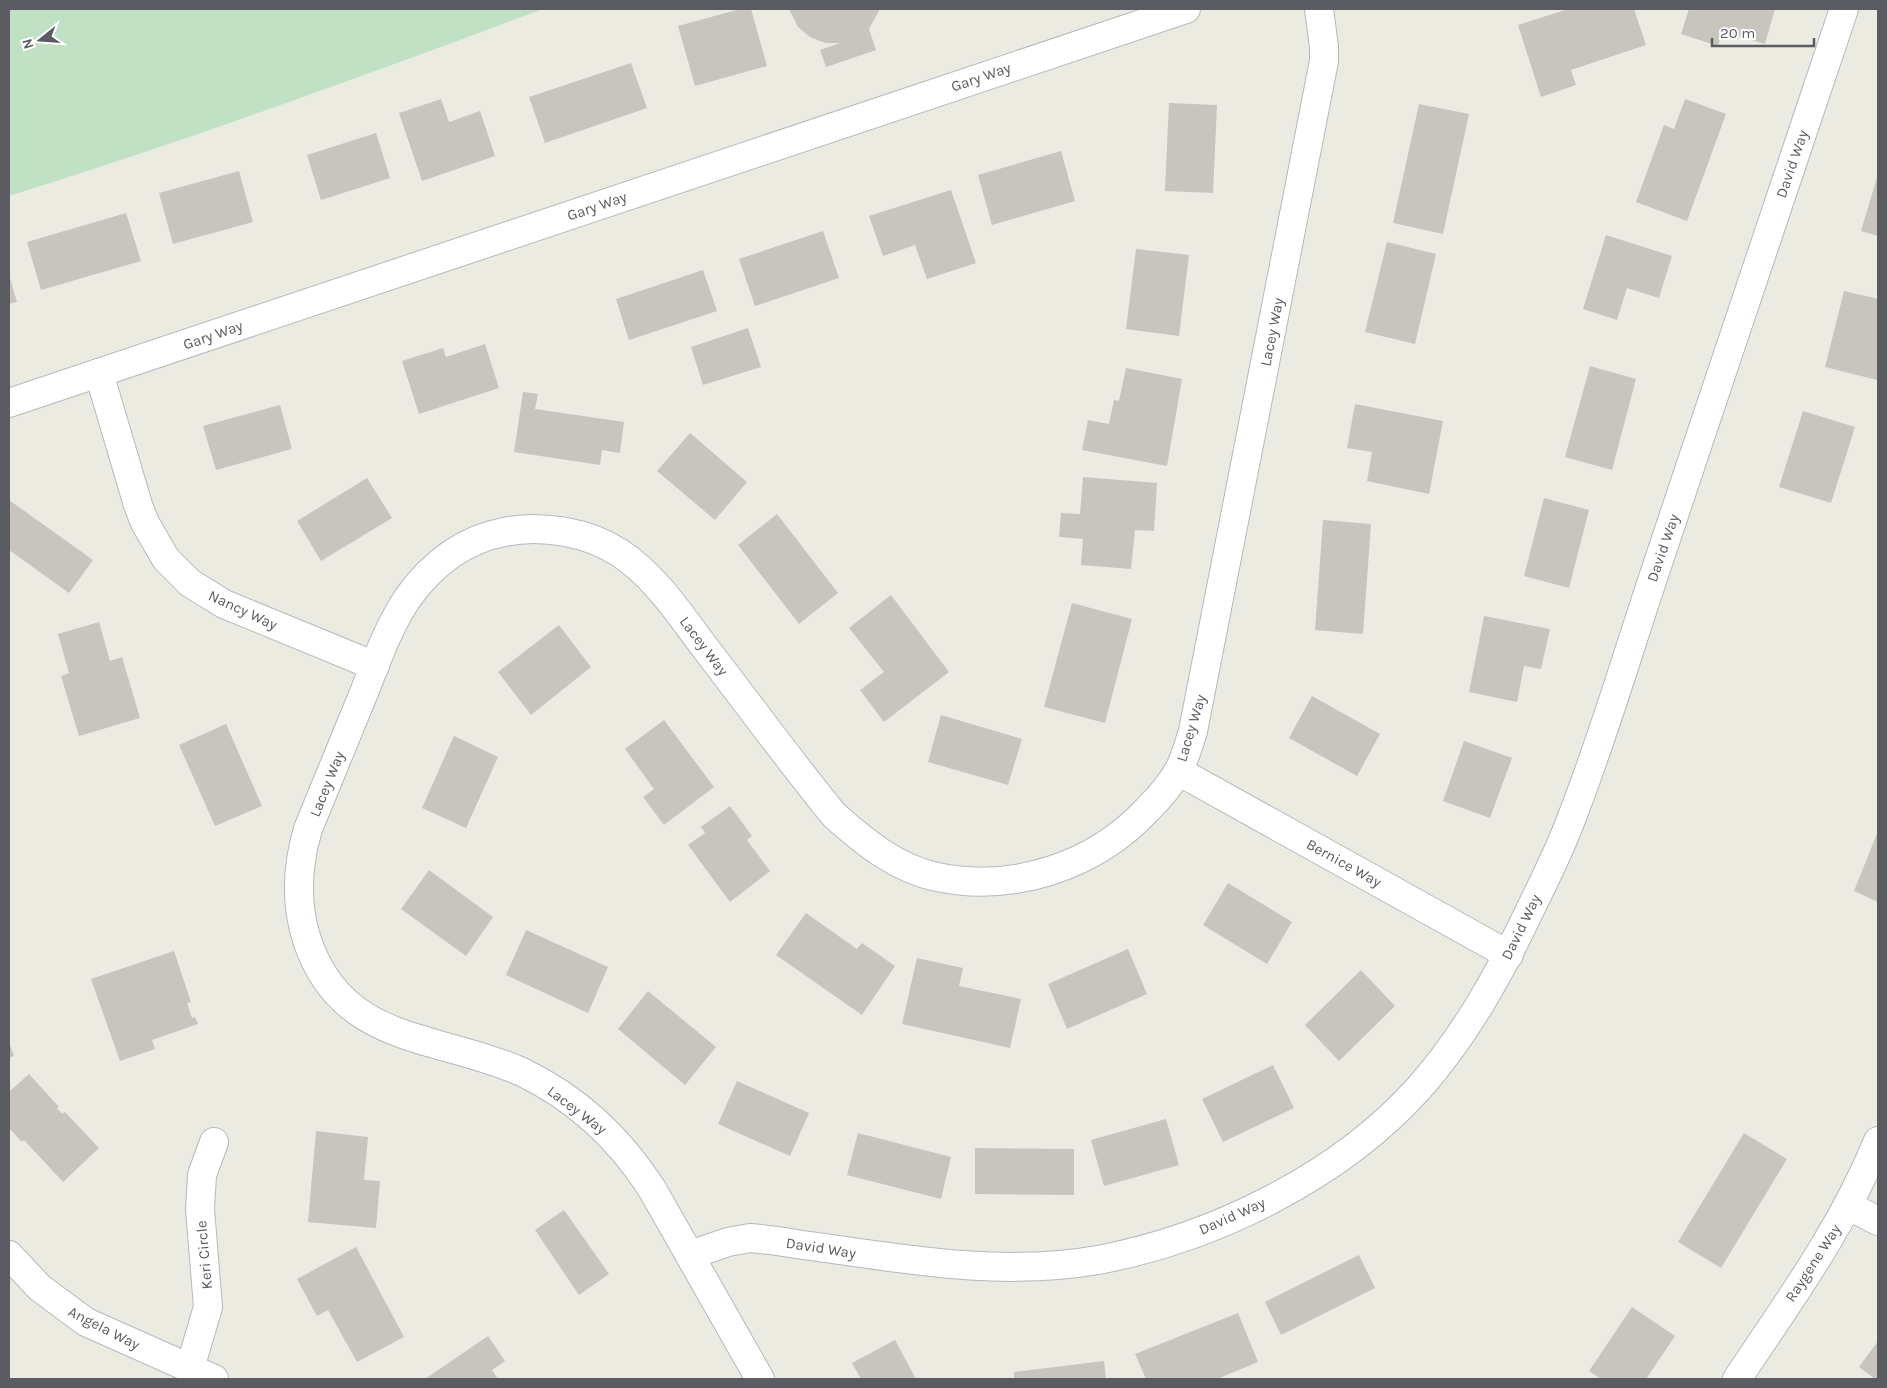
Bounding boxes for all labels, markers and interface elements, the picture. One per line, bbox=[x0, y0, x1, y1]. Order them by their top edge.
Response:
north arrow bbox=[15, 15, 65, 65]
scale bar bbox=[1712, 15, 1814, 47]
text: 20 m bbox=[1720, 24, 1755, 42]
text: N bbox=[18, 36, 38, 51]
street label: Gary Way bbox=[949, 58, 1013, 96]
street label: David Way bbox=[1772, 128, 1812, 200]
street label: Gary Way bbox=[565, 187, 629, 225]
street label: Lacey Way bbox=[1257, 296, 1287, 368]
street label: Gary Way bbox=[181, 316, 245, 354]
street label: David Way bbox=[1643, 512, 1683, 584]
street label: Nancy Way bbox=[206, 586, 280, 634]
street label: Lacey Way bbox=[676, 613, 732, 679]
street label: Lacey Way bbox=[1172, 692, 1210, 764]
street label: Lacey Way bbox=[306, 748, 348, 820]
street label: Bernice Way bbox=[1303, 835, 1385, 891]
street label: David Way bbox=[1497, 891, 1545, 963]
street label: Lacey Way bbox=[544, 1082, 610, 1138]
street label: David Way bbox=[1196, 1193, 1268, 1239]
street label: Keri Circle bbox=[192, 1220, 216, 1290]
street label: Raygene Way bbox=[1781, 1221, 1845, 1305]
street label: David Way bbox=[785, 1234, 857, 1262]
street label: Angela Way bbox=[65, 1302, 143, 1354]

